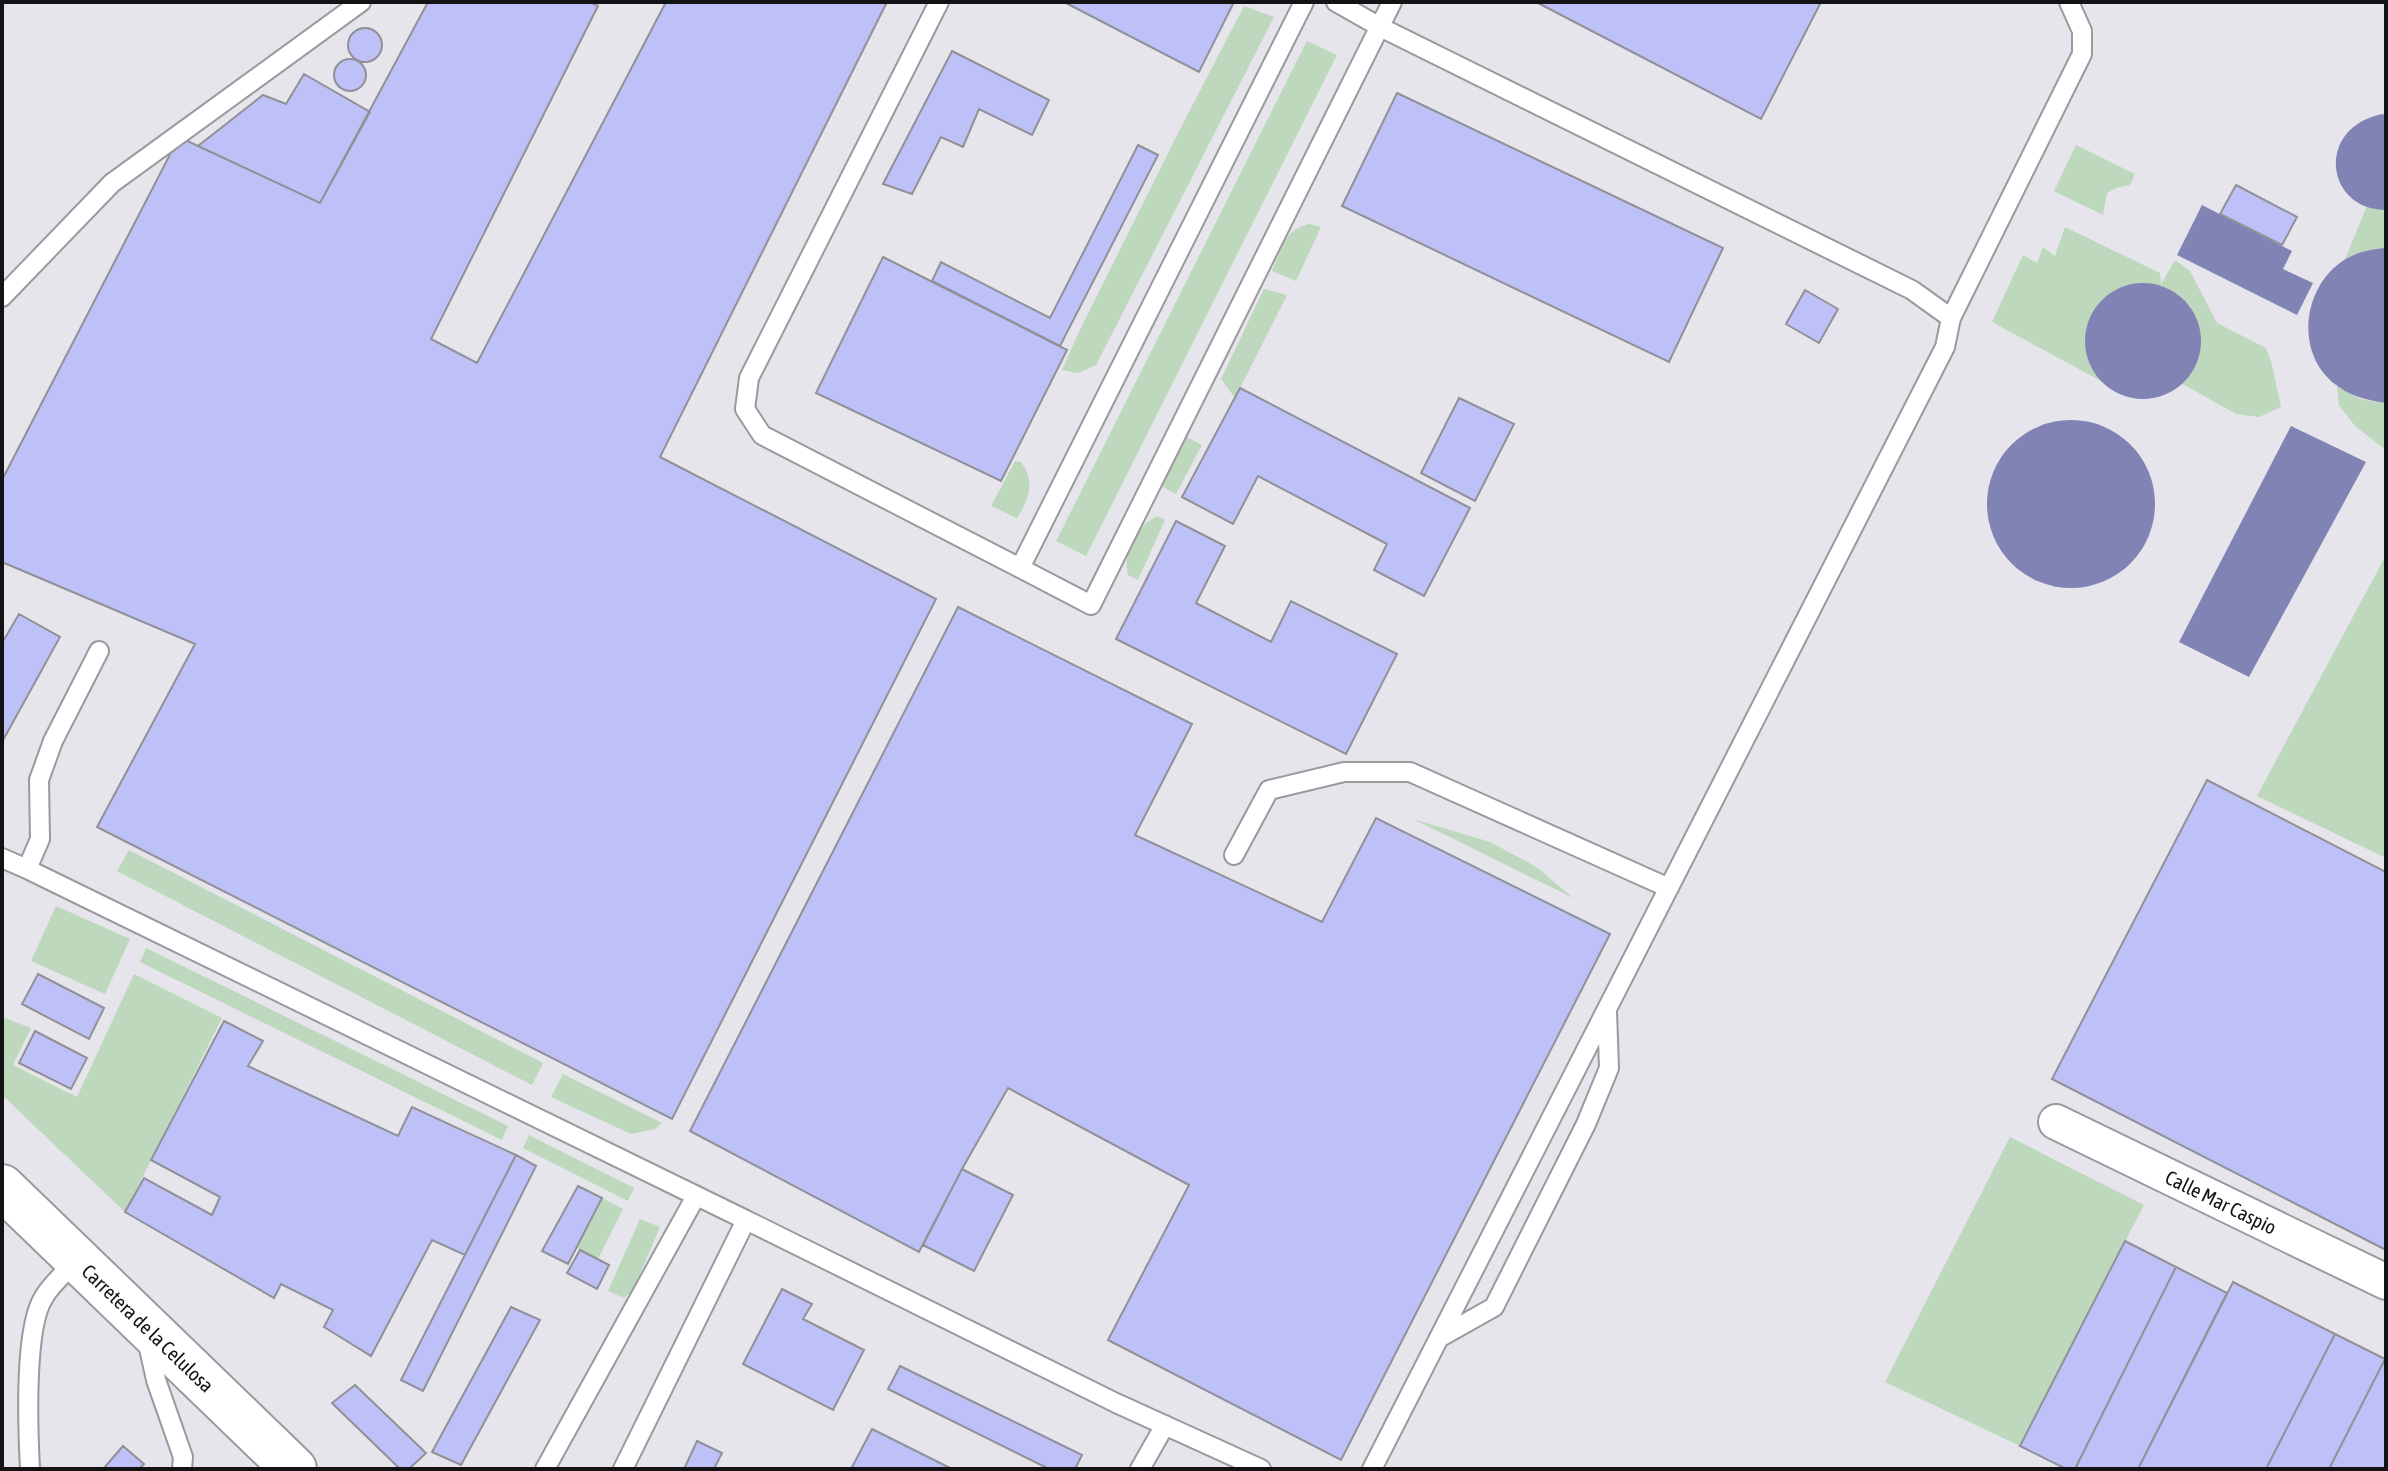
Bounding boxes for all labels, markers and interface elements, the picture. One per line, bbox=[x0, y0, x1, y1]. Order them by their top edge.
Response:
street label: Calle Mar Caspio bbox=[2162, 1165, 2280, 1239]
street label: Carretera de la Celulosa bbox=[77, 1259, 219, 1397]

